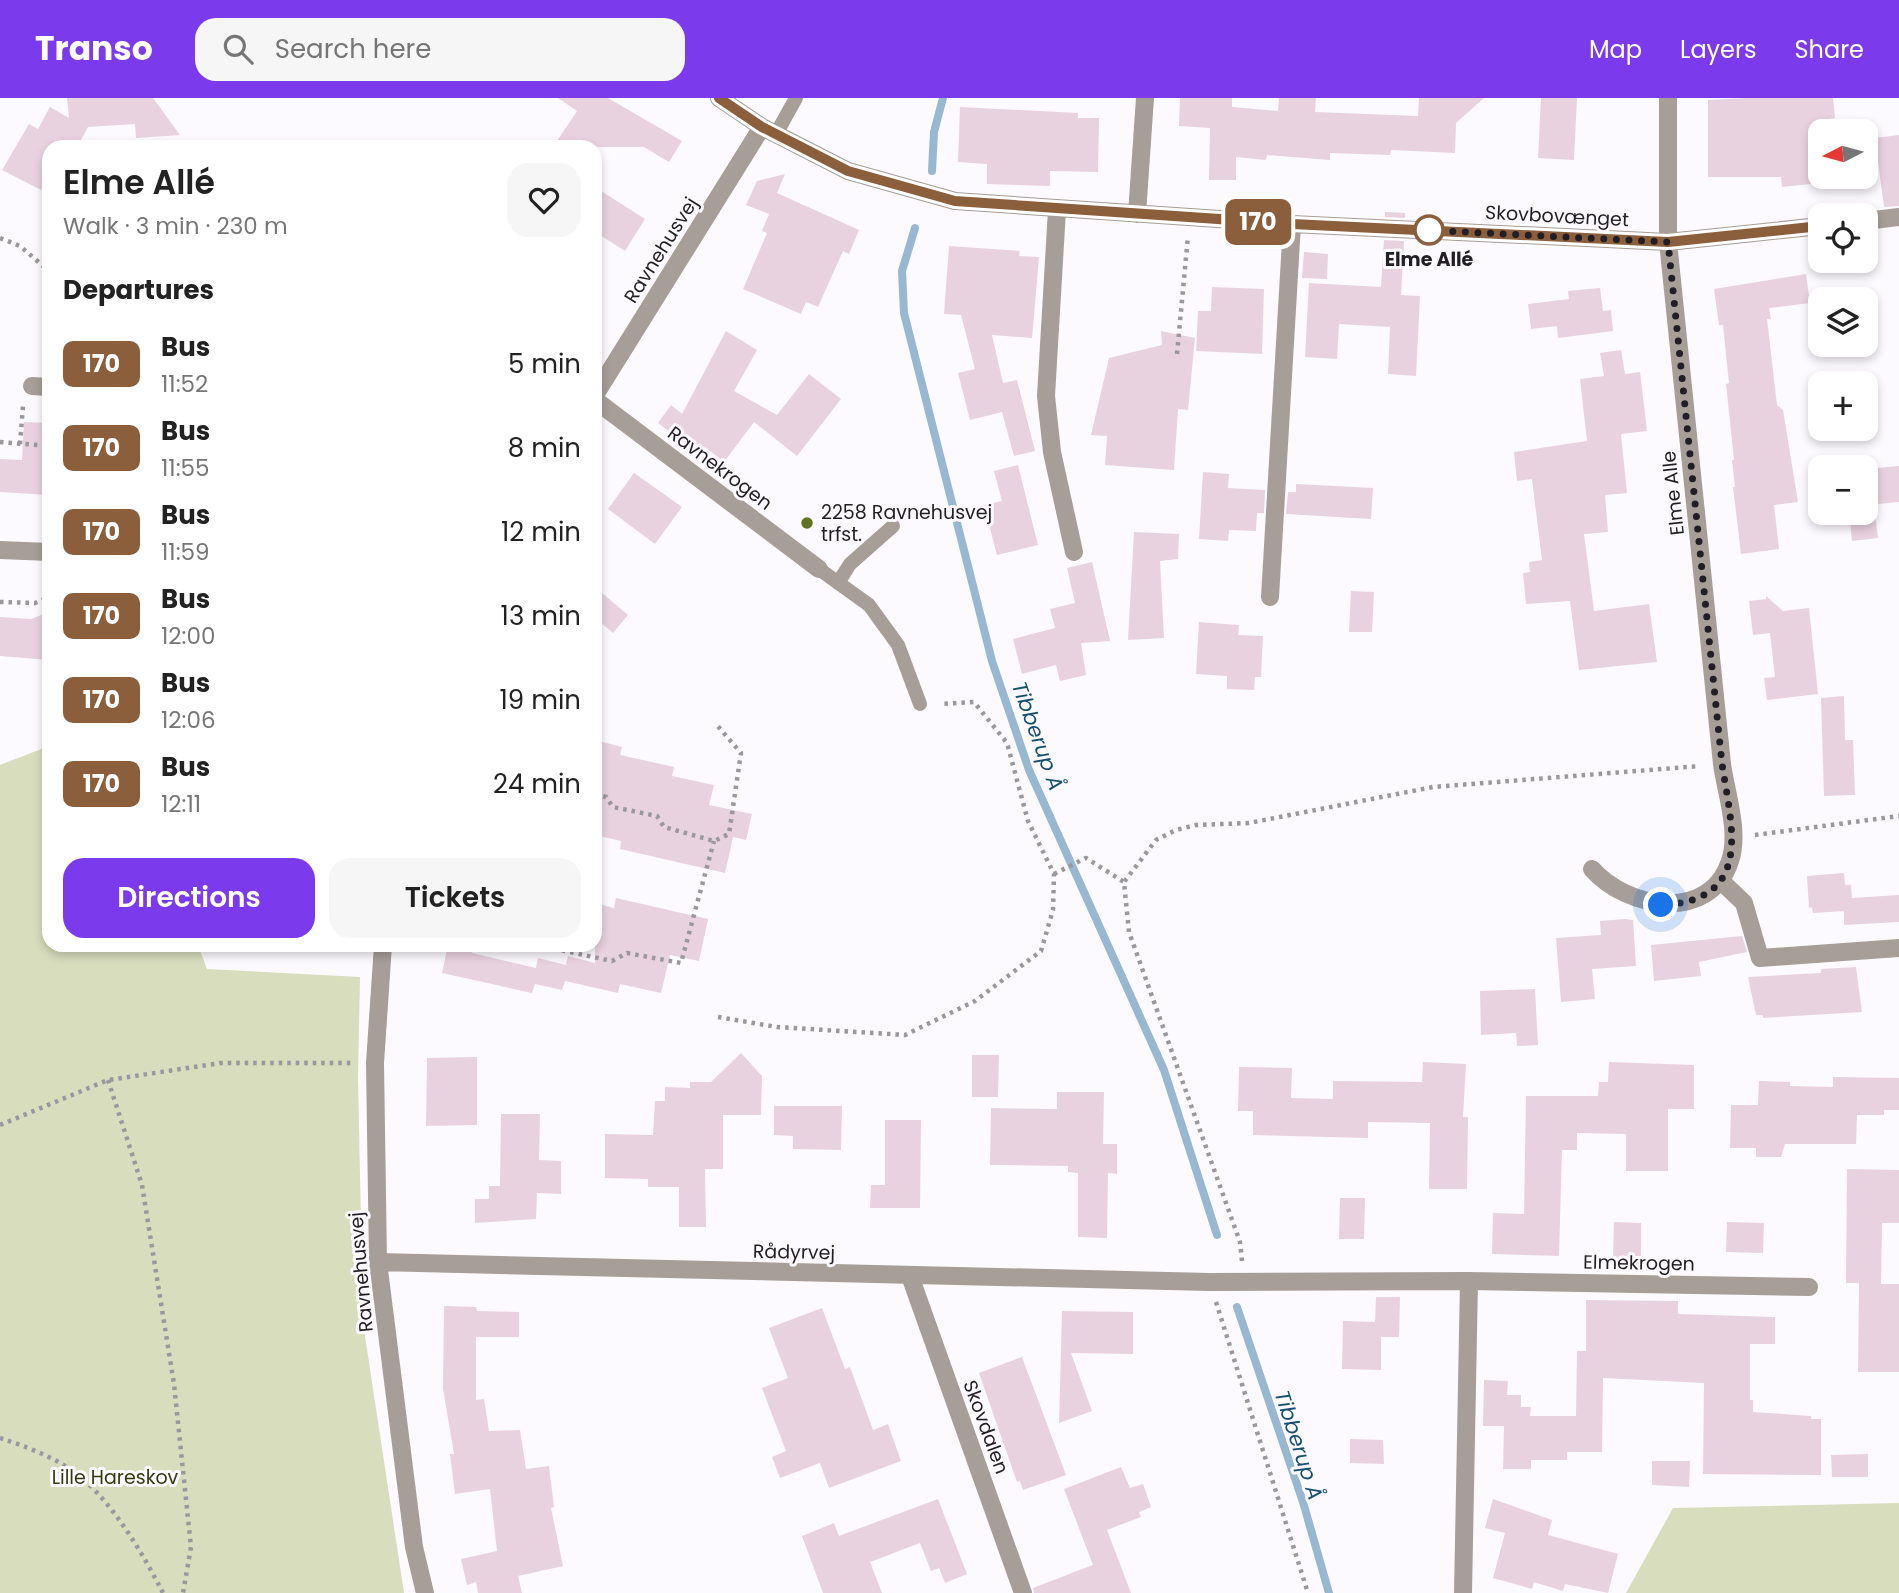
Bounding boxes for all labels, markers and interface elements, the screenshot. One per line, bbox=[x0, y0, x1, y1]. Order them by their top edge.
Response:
search box bbox=[195, 18, 685, 81]
text: Transo bbox=[35, 25, 153, 72]
icon: search bbox=[219, 30, 257, 68]
text: Search here bbox=[275, 31, 431, 67]
text: Map bbox=[1589, 33, 1642, 66]
text: Layers bbox=[1680, 33, 1756, 66]
text: Share bbox=[1794, 33, 1864, 66]
north arrow bbox=[1808, 119, 1878, 189]
map controls bbox=[1808, 119, 1878, 525]
text: Elme Allé bbox=[63, 159, 215, 206]
button: heart bbox=[507, 163, 581, 237]
street label: Ravnehusvej bbox=[618, 192, 704, 308]
line badge: 170 bbox=[1218, 199, 1298, 245]
street label: Skovbovænget bbox=[1484, 199, 1630, 233]
button: locate bbox=[1808, 203, 1878, 273]
text: 170 bbox=[1239, 205, 1277, 238]
text: Walk · 3 min · 230 m bbox=[63, 210, 288, 242]
marker: Elme Allé bbox=[1414, 215, 1444, 245]
place label: Elme Allé bbox=[1385, 246, 1474, 273]
text: Departures bbox=[63, 272, 214, 308]
button: layers bbox=[1808, 287, 1878, 357]
text: Bus bbox=[161, 329, 210, 365]
text: 5 min bbox=[508, 346, 581, 382]
text: 170 bbox=[83, 347, 120, 380]
text: 11:52 bbox=[161, 368, 208, 400]
button: + bbox=[1808, 371, 1878, 441]
text: Bus bbox=[161, 413, 210, 449]
street label: Ravnekrogen bbox=[662, 420, 778, 516]
text: 8 min bbox=[508, 430, 581, 466]
text: 170 bbox=[83, 431, 120, 464]
street label: Elme Alle bbox=[1655, 449, 1691, 537]
text: 11:55 bbox=[161, 452, 210, 484]
button: − bbox=[1808, 455, 1878, 525]
text: Bus bbox=[161, 497, 210, 533]
place label: 2258 Ravnehusvej trfst. bbox=[821, 499, 992, 548]
text: 12 min bbox=[501, 514, 581, 550]
text: 170 bbox=[83, 515, 120, 548]
marker: 2258 Ravnehusvej trfst. bbox=[799, 515, 815, 531]
text: 11:59 bbox=[161, 536, 210, 568]
text: Bus bbox=[161, 581, 210, 617]
text: 13 min bbox=[501, 598, 581, 634]
text: 170 bbox=[83, 599, 120, 632]
text: 12:00 bbox=[161, 620, 215, 652]
text: Bus bbox=[161, 665, 210, 701]
water label: Tibberup Å bbox=[1005, 678, 1071, 794]
text: 19 min bbox=[500, 682, 581, 718]
text: 170 bbox=[83, 683, 120, 716]
text: 12:06 bbox=[161, 704, 216, 736]
text: Bus bbox=[161, 749, 210, 785]
text: 24 min bbox=[493, 766, 581, 802]
text: 170 bbox=[83, 767, 120, 800]
text: 12:11 bbox=[161, 788, 201, 820]
button: Directions bbox=[63, 858, 315, 938]
button: Tickets bbox=[329, 858, 581, 938]
your location bbox=[1643, 887, 1678, 922]
street label: Ravnehusvej bbox=[342, 1211, 380, 1333]
street label: Rådyrvej bbox=[753, 1238, 835, 1266]
street label: Elmekrogen bbox=[1583, 1249, 1695, 1277]
street label: Skovdalen bbox=[957, 1376, 1015, 1478]
water label: Tibberup Å bbox=[1268, 1386, 1330, 1504]
park label: Lille Hareskov bbox=[52, 1464, 179, 1491]

